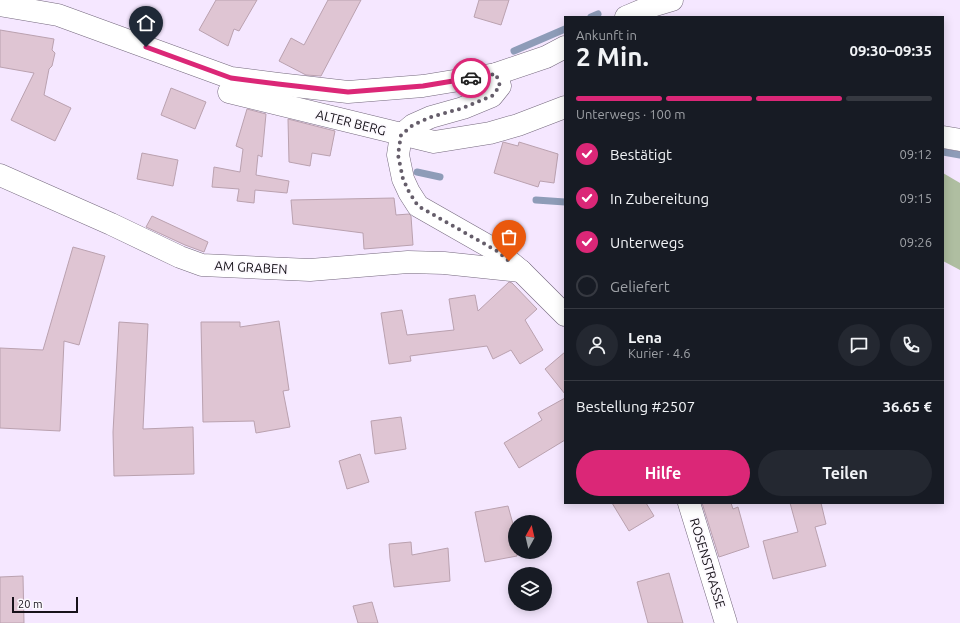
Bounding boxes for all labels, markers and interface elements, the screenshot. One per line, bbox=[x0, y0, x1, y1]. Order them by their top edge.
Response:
pin bbox=[129, 6, 163, 47]
icon: home bbox=[135, 12, 157, 34]
text: Ankunft in bbox=[576, 28, 637, 42]
text: 2 Min. bbox=[576, 42, 649, 71]
text: 09:30–09:35 bbox=[849, 42, 932, 59]
courier bbox=[451, 58, 491, 98]
icon: car bbox=[460, 67, 482, 89]
street label: ALTER BERG bbox=[315, 107, 387, 137]
text: Unterwegs · 100 m bbox=[576, 107, 685, 121]
icon: check bbox=[576, 143, 598, 165]
text: Bestätigt bbox=[610, 146, 672, 163]
text: 09:12 bbox=[899, 147, 932, 161]
icon: check bbox=[576, 187, 598, 209]
text: In Zubereitung bbox=[610, 190, 709, 207]
text: 09:15 bbox=[899, 191, 932, 205]
pin bbox=[492, 220, 526, 261]
icon: bag bbox=[498, 226, 520, 248]
icon: check bbox=[576, 231, 598, 253]
text: Unterwegs bbox=[610, 234, 684, 251]
text: 09:26 bbox=[899, 235, 932, 249]
street label: AM GRABEN bbox=[214, 258, 288, 276]
text: Geliefert bbox=[610, 278, 670, 295]
button: person bbox=[576, 324, 618, 366]
button: chat bbox=[838, 324, 880, 366]
button: phone bbox=[890, 324, 932, 366]
text: Lena bbox=[628, 329, 662, 346]
text: Kurier · 4.6 bbox=[628, 346, 691, 360]
text: Bestellung #2507 bbox=[576, 398, 695, 415]
text: 36.65 € bbox=[882, 398, 932, 415]
button: Hilfe bbox=[576, 450, 750, 496]
button: Teilen bbox=[758, 450, 932, 496]
north arrow bbox=[508, 515, 552, 559]
map controls bbox=[508, 515, 552, 611]
street label: ROSENSTRASSE bbox=[688, 516, 728, 610]
button: layers bbox=[508, 567, 552, 611]
scale bar bbox=[12, 595, 78, 614]
text: 20 m bbox=[18, 598, 42, 610]

